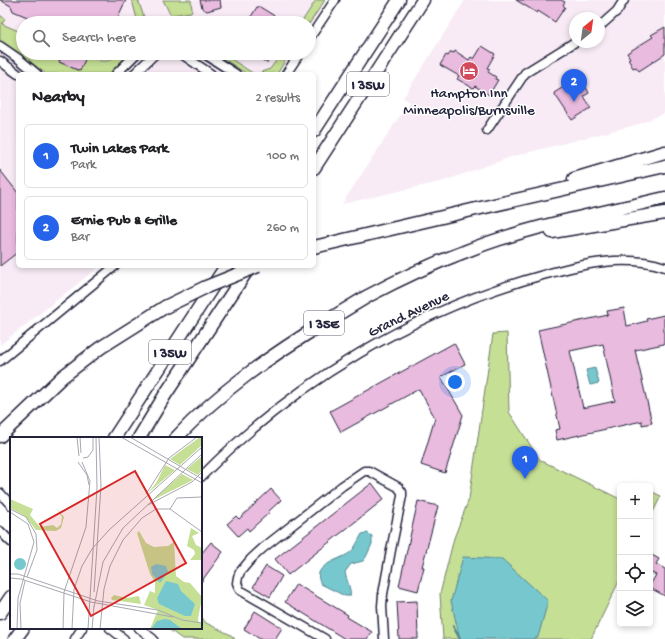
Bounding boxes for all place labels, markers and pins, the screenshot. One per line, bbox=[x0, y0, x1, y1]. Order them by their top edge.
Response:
hotel icon: Hampton Inn Minneapolis/Burnsville bbox=[458, 60, 480, 82]
pin: 2 bbox=[561, 69, 587, 102]
place label: Hampton Inn Minneapolis/Burnsville bbox=[403, 85, 535, 120]
pin: 1 bbox=[512, 446, 538, 479]

